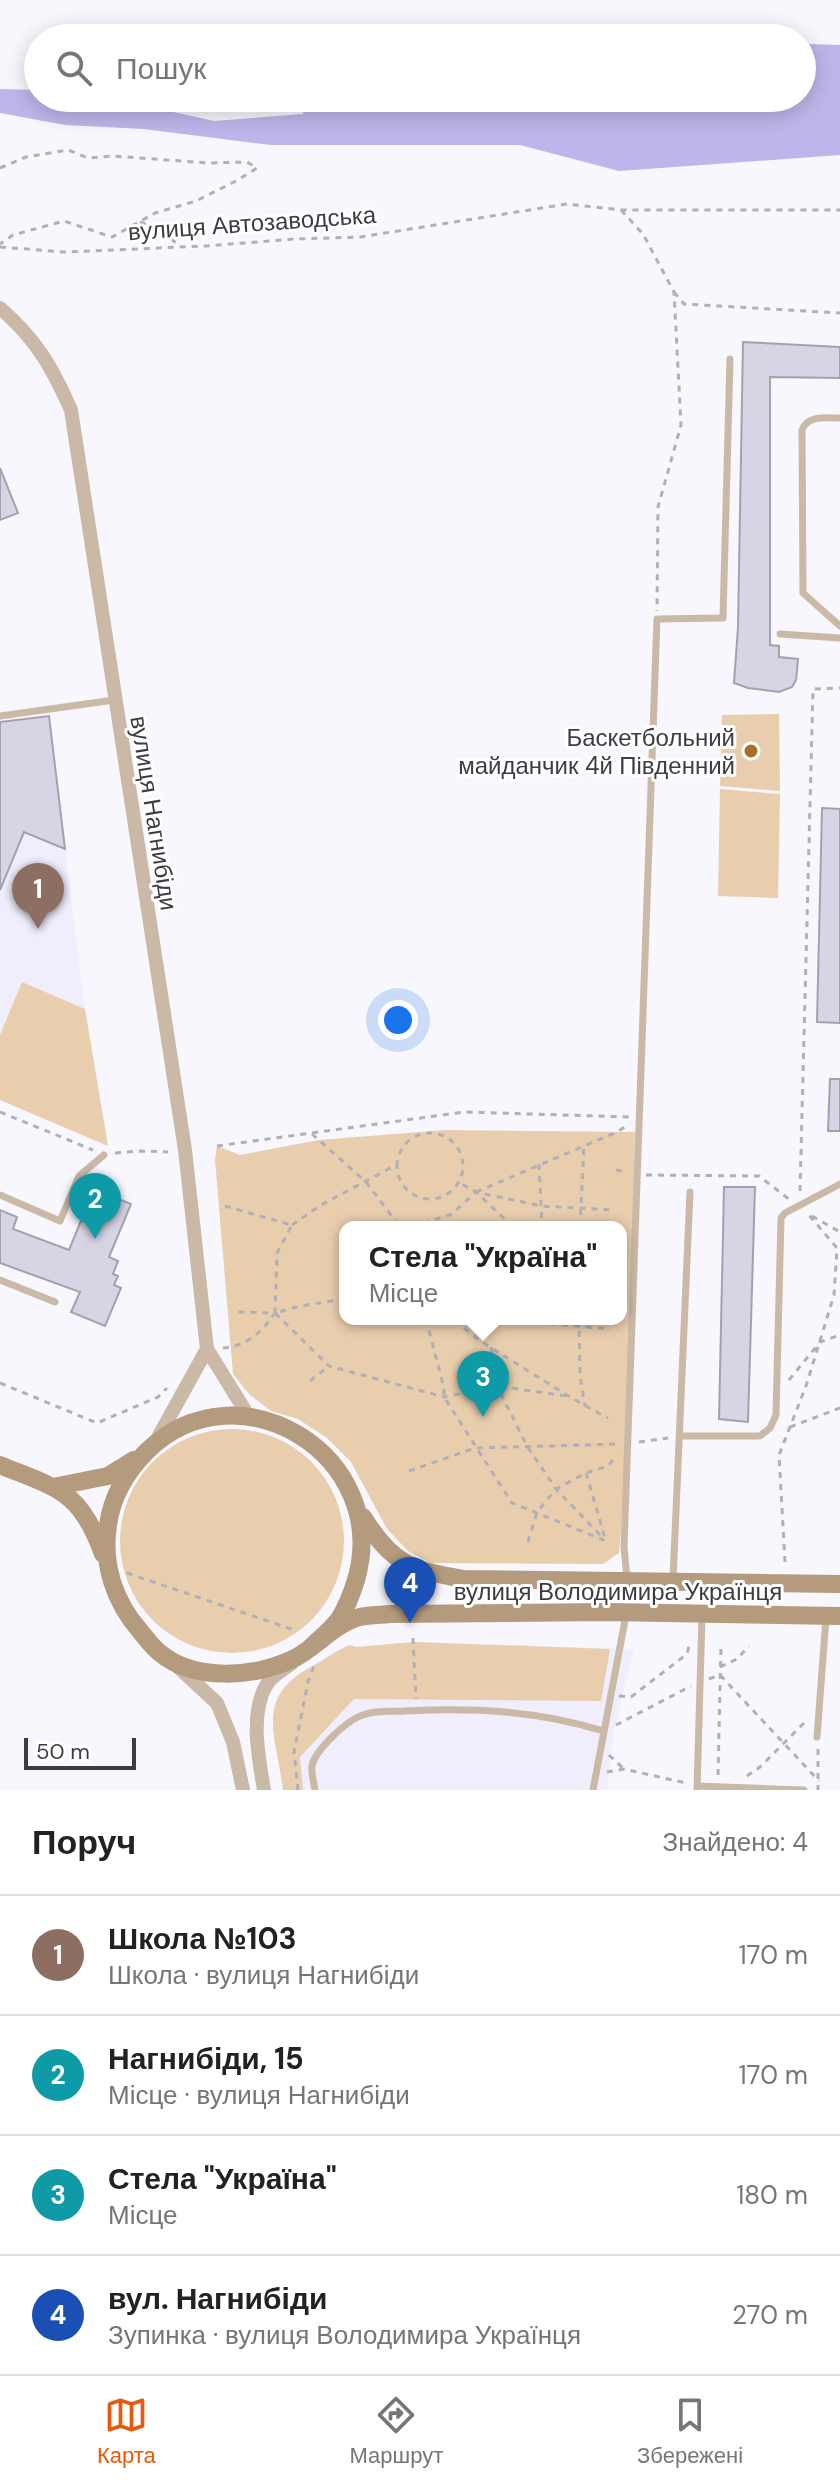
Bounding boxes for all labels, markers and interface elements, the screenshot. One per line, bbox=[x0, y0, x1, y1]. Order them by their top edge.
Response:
search box bbox=[24, 24, 816, 112]
icon: search bbox=[52, 46, 96, 90]
text: Пошук bbox=[116, 49, 206, 88]
street label: вулиця Автозаводська bbox=[127, 199, 378, 247]
street label: вулиця Нагнибіди bbox=[123, 713, 185, 913]
place label: Баскетбольний майданчик 4й Південний bbox=[458, 722, 735, 781]
marker: Баскетбольний майданчик 4й Південний bbox=[742, 742, 760, 760]
pin: 1 bbox=[12, 863, 64, 929]
your location bbox=[378, 1000, 418, 1040]
pin: 2 bbox=[69, 1173, 121, 1239]
popup bbox=[339, 1221, 627, 1325]
text: Стела "Україна" bbox=[369, 1237, 597, 1276]
text: Місце bbox=[369, 1276, 438, 1310]
pin: 3 bbox=[457, 1351, 509, 1417]
pin: 4 bbox=[384, 1557, 436, 1623]
street label: вулиця Володимира Українця bbox=[454, 1576, 782, 1607]
scale bar bbox=[24, 1734, 136, 1770]
text: 50 m bbox=[36, 1737, 90, 1766]
text: Поруч bbox=[32, 1820, 136, 1865]
text: Знайдено: 4 bbox=[663, 1825, 808, 1859]
text: Школа №103 bbox=[108, 1919, 297, 1958]
text: 1 bbox=[53, 1938, 63, 1972]
text: 170 m bbox=[739, 1938, 808, 1972]
text: Школа · вулиця Нагнибіди bbox=[108, 1958, 419, 1992]
text: Нагнибіди, 15 bbox=[108, 2039, 304, 2078]
text: 2 bbox=[50, 2058, 66, 2092]
text: 170 m bbox=[739, 2058, 808, 2092]
text: Місце · вулиця Нагнибіди bbox=[108, 2078, 410, 2112]
text: Стела "Україна" bbox=[108, 2159, 337, 2198]
text: 3 bbox=[50, 2178, 66, 2212]
text: 180 m bbox=[736, 2178, 808, 2212]
text: Місце bbox=[108, 2198, 178, 2232]
text: вул. Нагнибіди bbox=[108, 2279, 327, 2318]
text: 4 bbox=[50, 2298, 66, 2332]
text: 270 m bbox=[732, 2298, 808, 2332]
text: Зупинка · вулиця Володимира Українця bbox=[108, 2318, 581, 2352]
tab: Карта bbox=[97, 2393, 156, 2470]
tab: Маршрут bbox=[350, 2393, 443, 2470]
tab: Збережені bbox=[637, 2393, 743, 2470]

